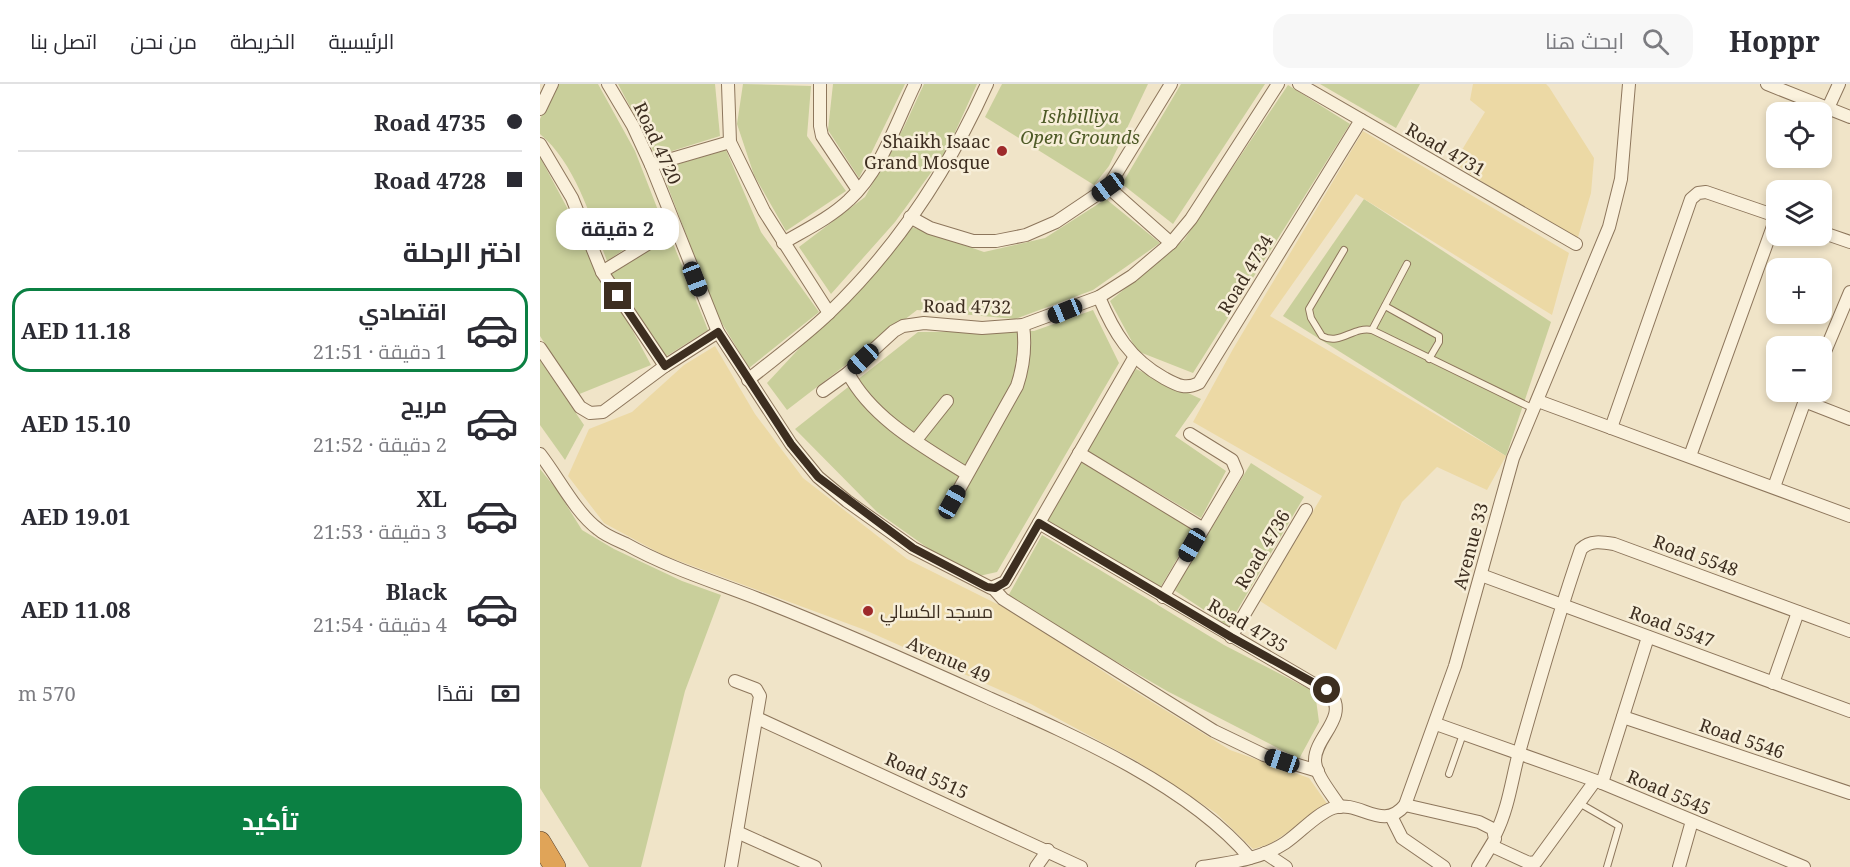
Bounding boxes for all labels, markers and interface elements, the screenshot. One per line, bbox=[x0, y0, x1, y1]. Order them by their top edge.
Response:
search box bbox=[1273, 14, 1693, 68]
text: Hoppr bbox=[1729, 22, 1820, 60]
text: ابحث هنا bbox=[1545, 25, 1624, 55]
icon: search bbox=[1639, 25, 1672, 58]
text: اتصل بنا bbox=[30, 27, 97, 55]
text: من نحن bbox=[130, 27, 197, 55]
text: الخريطة bbox=[230, 27, 295, 55]
text: الرئيسية bbox=[328, 27, 394, 55]
street label: Road 4720 bbox=[628, 98, 688, 188]
map controls bbox=[1766, 102, 1832, 402]
button: locate bbox=[1766, 102, 1832, 168]
park label: Ishbilliya Open Grounds bbox=[1020, 104, 1140, 149]
text: Road 4735 bbox=[374, 107, 486, 137]
street label: Road 4731 bbox=[1402, 117, 1490, 181]
place label: Shaikh Isaac Grand Mosque bbox=[864, 129, 990, 174]
marker: Shaikh Isaac Grand Mosque bbox=[995, 144, 1009, 158]
text: Road 4728 bbox=[374, 165, 486, 195]
car bbox=[1088, 169, 1128, 205]
button: layers bbox=[1766, 180, 1832, 246]
callout: 2 دقيقة bbox=[556, 209, 680, 251]
text: 2 دقيقة bbox=[581, 215, 654, 242]
street label: Road 4734 bbox=[1212, 230, 1278, 318]
text: اختر الرحلة bbox=[403, 233, 522, 270]
button: + bbox=[1766, 258, 1832, 324]
car bbox=[680, 259, 710, 299]
route end bbox=[604, 282, 631, 309]
street label: Road 4732 bbox=[923, 293, 1011, 319]
text: اقتصادي bbox=[358, 296, 447, 326]
car bbox=[1045, 296, 1085, 326]
icon: car bbox=[465, 303, 519, 357]
text: AED 11.18 bbox=[21, 315, 131, 345]
button: − bbox=[1766, 336, 1832, 402]
text: 1 دقيقة · 21:51 bbox=[313, 338, 447, 365]
car bbox=[844, 340, 882, 378]
text: مريح bbox=[401, 389, 447, 419]
icon: car bbox=[465, 396, 519, 450]
text: AED 15.10 bbox=[21, 408, 131, 438]
text: 2 دقيقة · 21:52 bbox=[313, 431, 447, 458]
car bbox=[935, 482, 969, 522]
text: XL bbox=[416, 483, 447, 513]
icon: car bbox=[465, 489, 519, 543]
street label: Avenue 33 bbox=[1447, 500, 1493, 592]
text: AED 19.01 bbox=[21, 501, 131, 531]
street label: Road 4736 bbox=[1229, 505, 1295, 593]
text: 3 دقيقة · 21:53 bbox=[313, 518, 447, 545]
car bbox=[1175, 525, 1209, 565]
street label: Road 5548 bbox=[1650, 529, 1742, 581]
text: Black bbox=[386, 576, 447, 606]
icon: car bbox=[465, 582, 519, 636]
street label: Road 4735 bbox=[1204, 593, 1292, 657]
text: AED 11.08 bbox=[21, 594, 131, 624]
place label: مسجد الكسالي bbox=[880, 599, 993, 626]
street label: Road 5547 bbox=[1626, 600, 1718, 652]
marker: مسجد الكسالي bbox=[861, 604, 875, 618]
text: 4 دقيقة · 21:54 bbox=[313, 611, 447, 638]
street label: Avenue 49 bbox=[903, 630, 995, 688]
route start bbox=[1313, 676, 1340, 703]
text: نقدًا bbox=[436, 677, 474, 707]
icon: cash bbox=[489, 677, 522, 710]
text: 570 m bbox=[18, 680, 76, 707]
street label: Road 5546 bbox=[1696, 712, 1788, 764]
street label: Road 5515 bbox=[882, 746, 972, 804]
car bbox=[1262, 747, 1302, 775]
street label: Road 5545 bbox=[1624, 764, 1714, 820]
button: تأكيد bbox=[18, 786, 522, 855]

